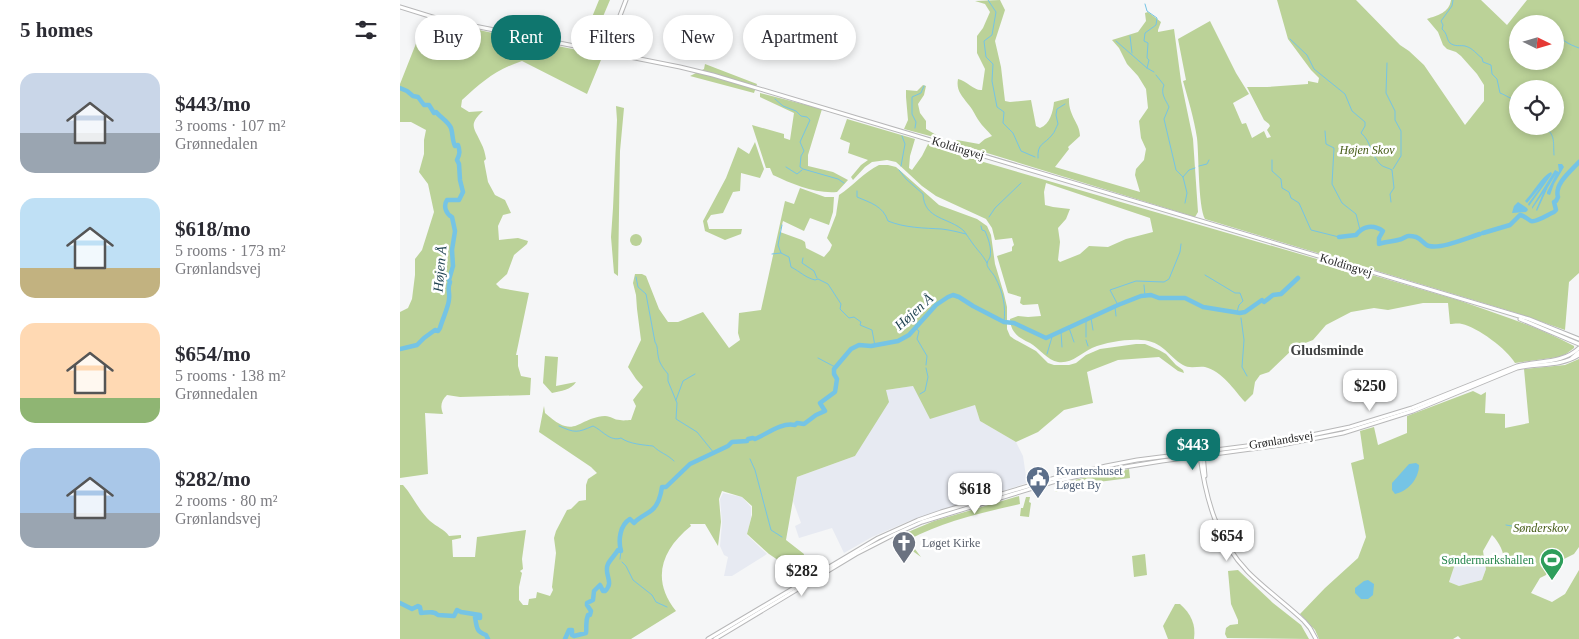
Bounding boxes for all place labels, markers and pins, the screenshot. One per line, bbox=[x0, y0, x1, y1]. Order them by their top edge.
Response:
pin: $250 bbox=[1340, 370, 1400, 412]
pin: $443 bbox=[1163, 428, 1223, 471]
place label: Kvartershuset Løget By bbox=[1056, 464, 1123, 492]
public building icon: Kvartershuset Løget By bbox=[1025, 465, 1051, 499]
pin: $618 bbox=[945, 472, 1005, 515]
pin: $654 bbox=[1197, 520, 1257, 562]
church icon: Løget Kirke bbox=[891, 530, 917, 564]
place label: Løget Kirke bbox=[922, 536, 980, 550]
sports icon: Søndermarkshallen bbox=[1539, 547, 1565, 581]
place label: Søndermarkshallen bbox=[1441, 553, 1534, 567]
pin: $282 bbox=[772, 554, 832, 597]

